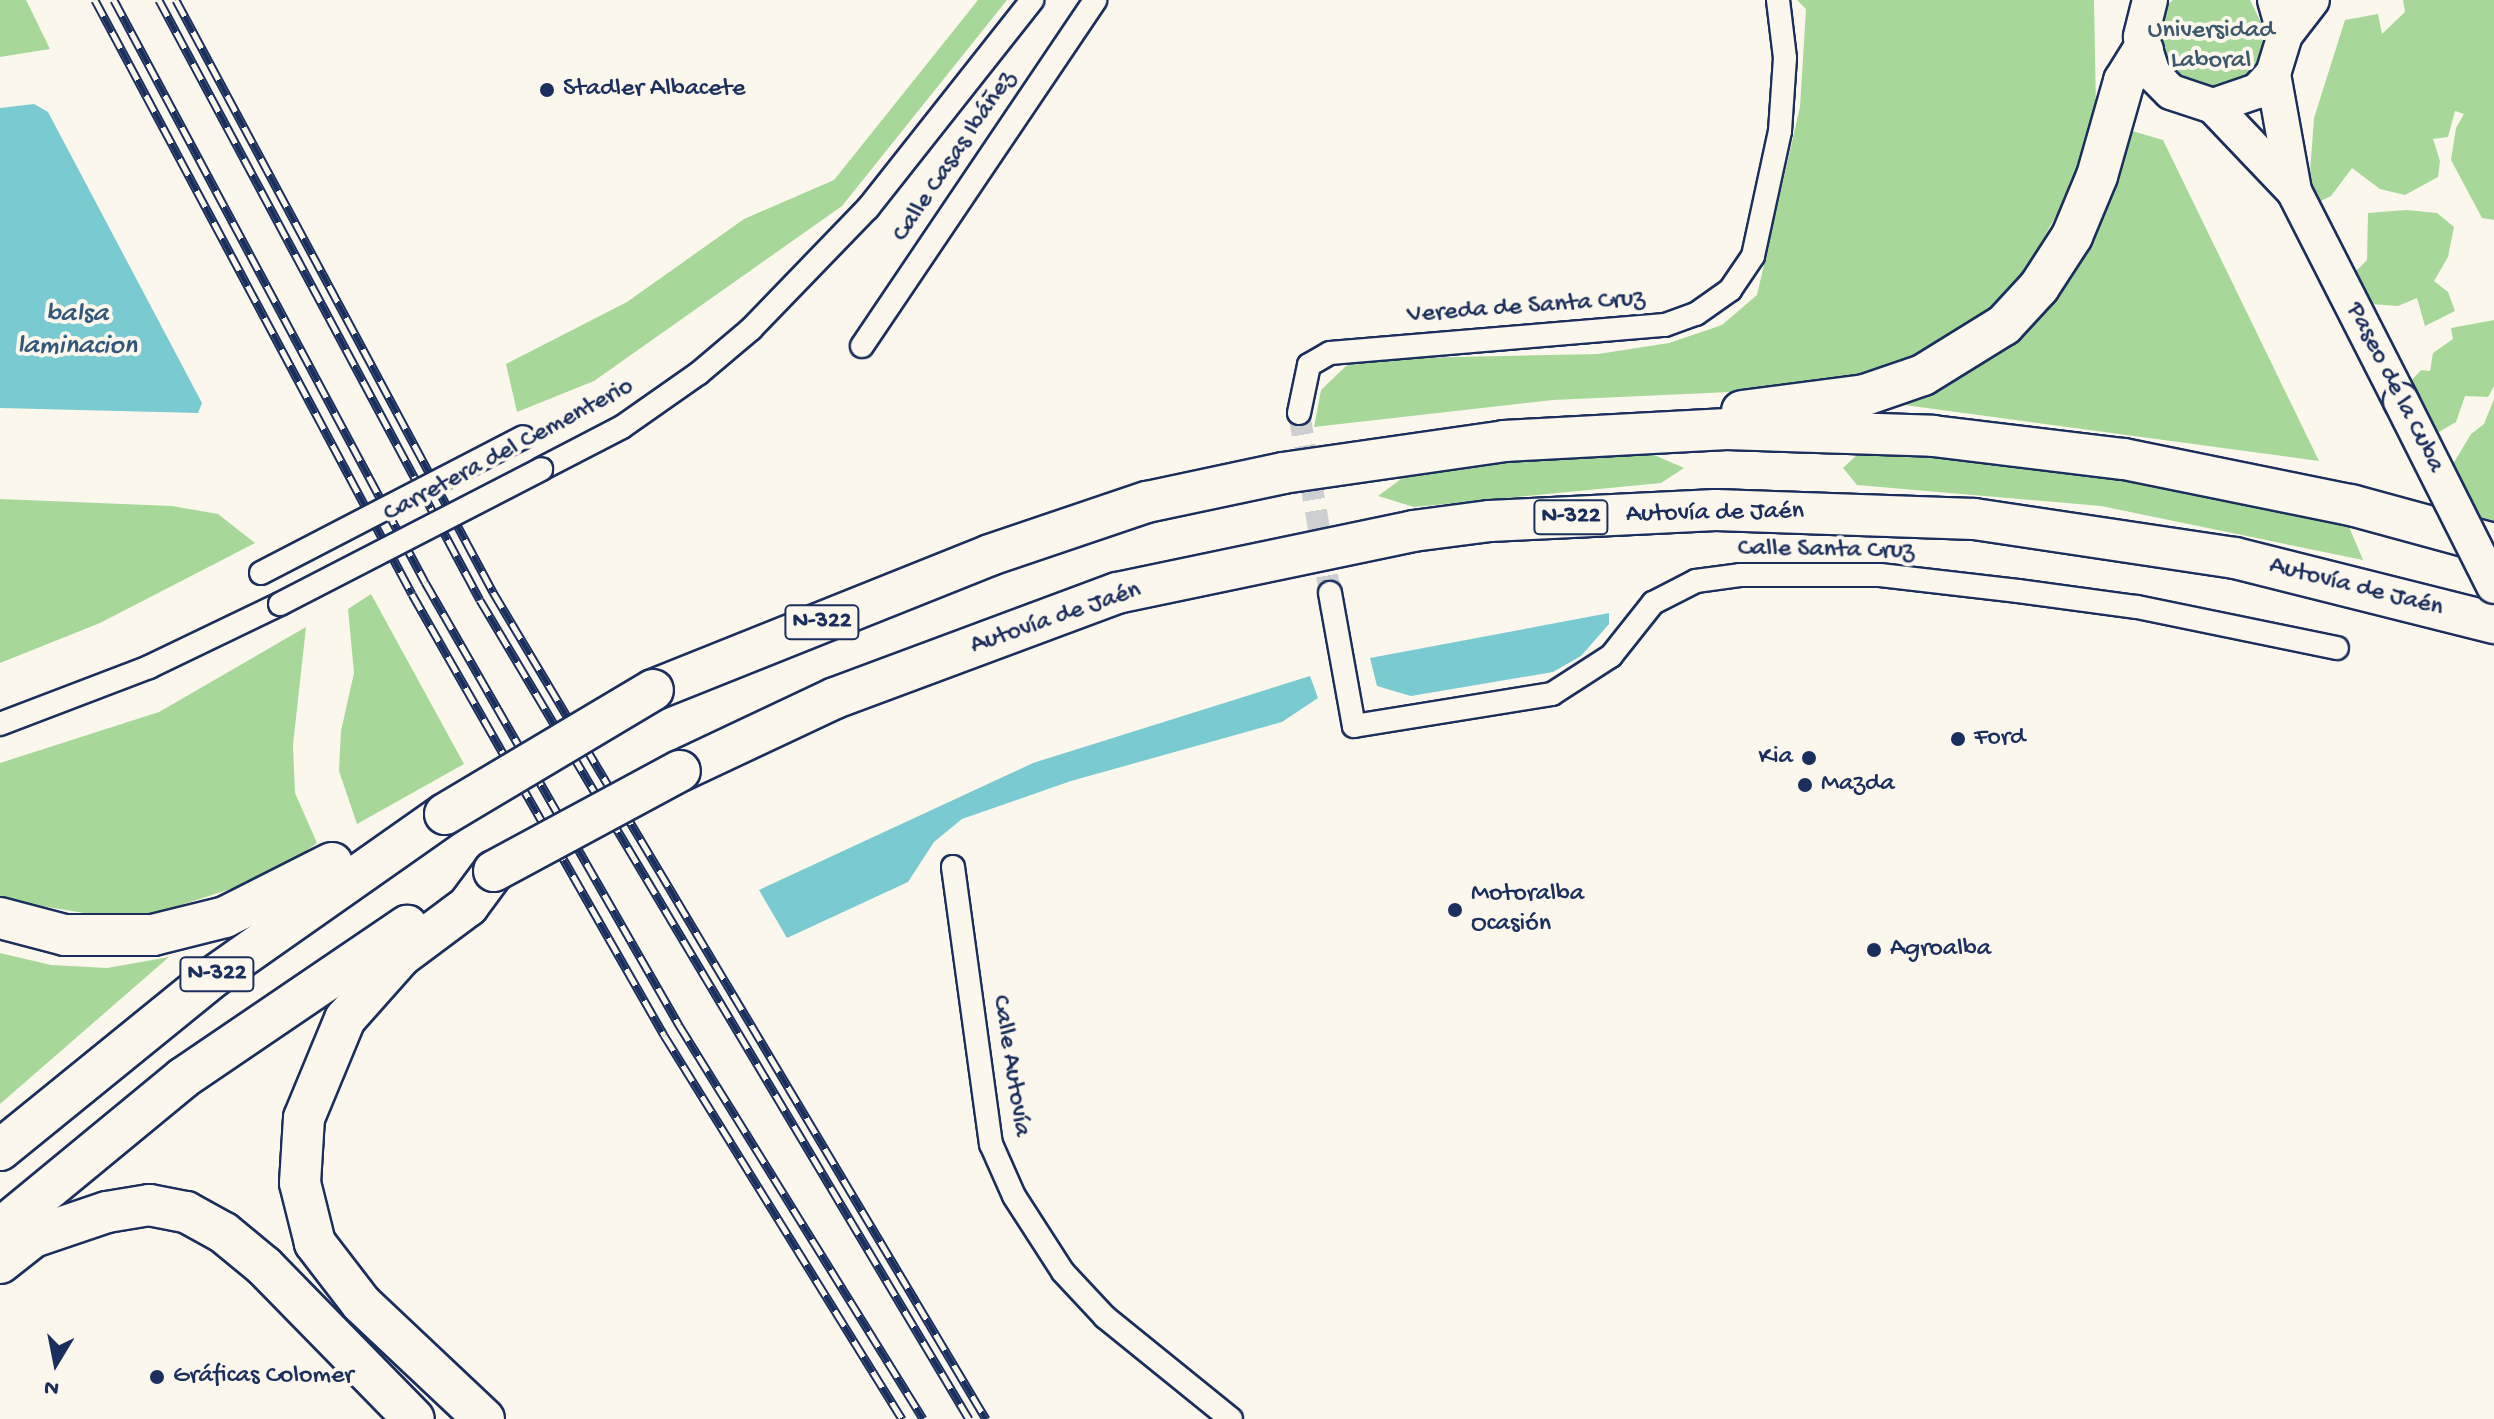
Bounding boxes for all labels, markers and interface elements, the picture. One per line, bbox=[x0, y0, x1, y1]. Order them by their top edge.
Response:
park label: Universidad Laboral bbox=[2147, 16, 2275, 78]
street label: Calle Casas Ibáñez bbox=[886, 66, 1024, 248]
place label: Stadler Albacete bbox=[563, 74, 745, 106]
marker: Stadler Albacete bbox=[538, 81, 556, 99]
street label: Vereda de Santa Cruz bbox=[1406, 284, 1646, 332]
water label: balsa laminacion bbox=[17, 298, 137, 364]
street label: Paseo de la Cuba bbox=[2338, 298, 2450, 478]
street label: Carretera del Cementerio bbox=[379, 372, 639, 530]
road number: N-322 bbox=[1533, 497, 1609, 537]
street label: Autovía de Jaén bbox=[1626, 497, 1804, 531]
street label: Calle Santa Cruz bbox=[1737, 534, 1915, 568]
street label: Autovía de Jaén bbox=[2266, 551, 2446, 625]
street label: Autovía de Jaén bbox=[967, 575, 1145, 663]
road number: N-322 bbox=[784, 602, 860, 642]
place label: Ford bbox=[1974, 723, 2025, 755]
marker: Ford bbox=[1949, 730, 1967, 748]
place label: Kia bbox=[1759, 742, 1793, 774]
marker: Kia bbox=[1800, 749, 1818, 767]
place label: Mazda bbox=[1821, 769, 1895, 801]
marker: Mazda bbox=[1796, 776, 1814, 794]
place label: Motoralba Ocasión bbox=[1471, 879, 1584, 940]
marker: Motoralba Ocasión bbox=[1446, 901, 1464, 919]
place label: Agroalba bbox=[1890, 934, 1991, 966]
marker: Agroalba bbox=[1865, 941, 1883, 959]
road number: N-322 bbox=[179, 954, 255, 994]
street label: Calle Autovía bbox=[983, 993, 1037, 1139]
north arrow bbox=[16, 1323, 96, 1403]
place label: Gráficas Colomer bbox=[173, 1361, 354, 1393]
marker: Gráficas Colomer bbox=[148, 1368, 166, 1386]
text: N bbox=[42, 1373, 61, 1401]

